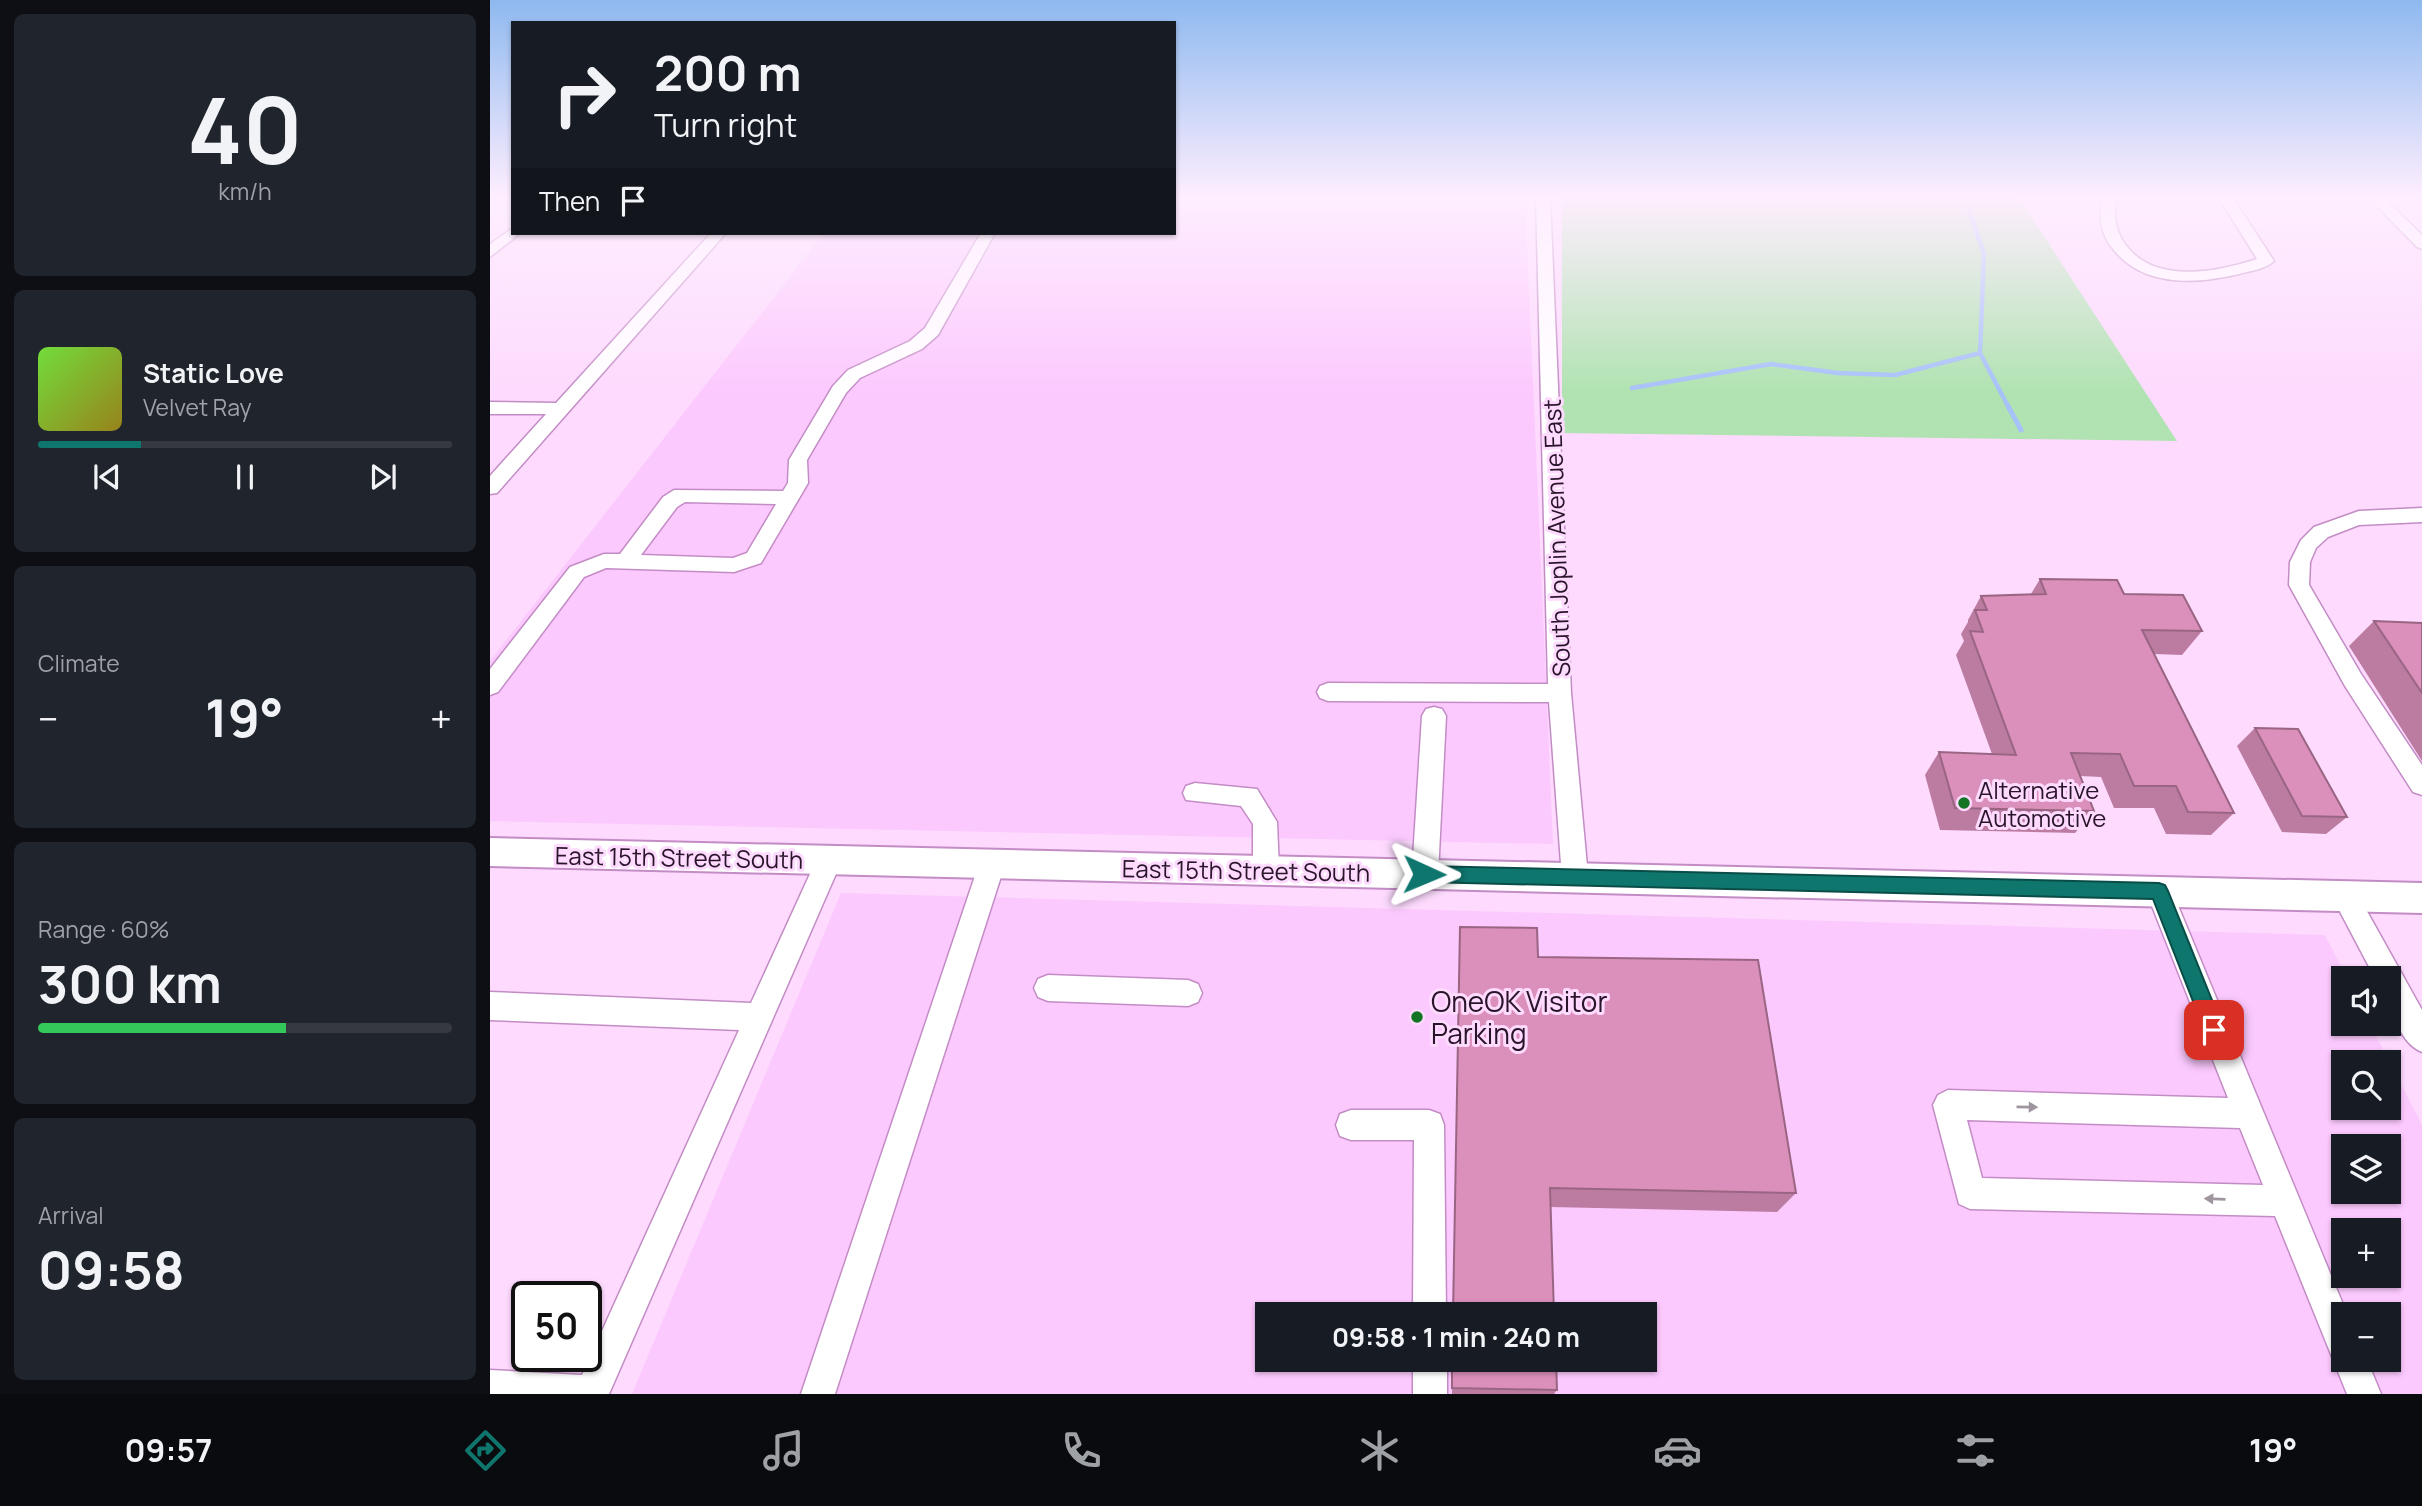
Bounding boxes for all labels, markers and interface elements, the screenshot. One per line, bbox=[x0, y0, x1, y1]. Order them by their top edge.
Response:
text: 200 m bbox=[654, 39, 802, 106]
icon: right bbox=[539, 49, 630, 140]
text: 40 bbox=[187, 67, 303, 191]
text: Turn right bbox=[654, 103, 797, 147]
text: km/h bbox=[218, 175, 272, 207]
icon: arrive bbox=[614, 182, 652, 220]
text: Then bbox=[539, 183, 600, 219]
text: Static Love bbox=[143, 355, 284, 391]
text: Velvet Ray bbox=[143, 391, 252, 423]
street label: South Joplin Avenue East bbox=[1535, 399, 1577, 677]
icon: previous bbox=[88, 458, 126, 496]
icon: pause bbox=[226, 458, 264, 496]
icon: next bbox=[364, 458, 402, 496]
text: Climate bbox=[38, 647, 120, 679]
text: 19° bbox=[205, 682, 284, 753]
text: − bbox=[38, 692, 59, 744]
text: + bbox=[430, 692, 452, 744]
place label: Alternative Automotive bbox=[1978, 773, 2106, 834]
marker: Alternative Automotive bbox=[1956, 795, 1972, 811]
position arrow bbox=[1387, 837, 1461, 911]
street label: East 15th Street South bbox=[555, 838, 803, 876]
street label: East 15th Street South bbox=[1122, 851, 1370, 889]
text: Range · 60% bbox=[38, 913, 169, 945]
text: 300 km bbox=[38, 948, 222, 1019]
map controls bbox=[2331, 966, 2401, 1372]
button: sound bbox=[2331, 966, 2401, 1036]
place label: OneOK Visitor Parking bbox=[1431, 982, 1608, 1052]
pin bbox=[2184, 1000, 2244, 1060]
marker: OneOK Visitor Parking bbox=[1409, 1009, 1425, 1025]
icon: arrive bbox=[2195, 1011, 2233, 1049]
button: search bbox=[2331, 1050, 2401, 1120]
one-way arrow bbox=[2017, 1101, 2039, 1112]
button: layers bbox=[2331, 1134, 2401, 1204]
one-way arrow bbox=[2204, 1193, 2226, 1204]
text: Arrival bbox=[38, 1199, 104, 1231]
button: + bbox=[2331, 1218, 2401, 1288]
text: 09:58 bbox=[38, 1234, 185, 1305]
speed limit sign: 50 bbox=[511, 1281, 602, 1372]
button: − bbox=[2331, 1302, 2401, 1372]
text: 09:58 · 1 min · 240 m bbox=[1332, 1319, 1580, 1355]
icon: directions bbox=[461, 1426, 510, 1475]
icon: music bbox=[759, 1426, 808, 1475]
icon: phone bbox=[1057, 1426, 1106, 1475]
icon: climate bbox=[1355, 1426, 1404, 1475]
icon: car bbox=[1653, 1426, 1702, 1475]
icon: filters bbox=[1951, 1426, 2000, 1475]
text: 09:57 bbox=[124, 1428, 212, 1472]
text: 19° bbox=[2249, 1428, 2297, 1472]

